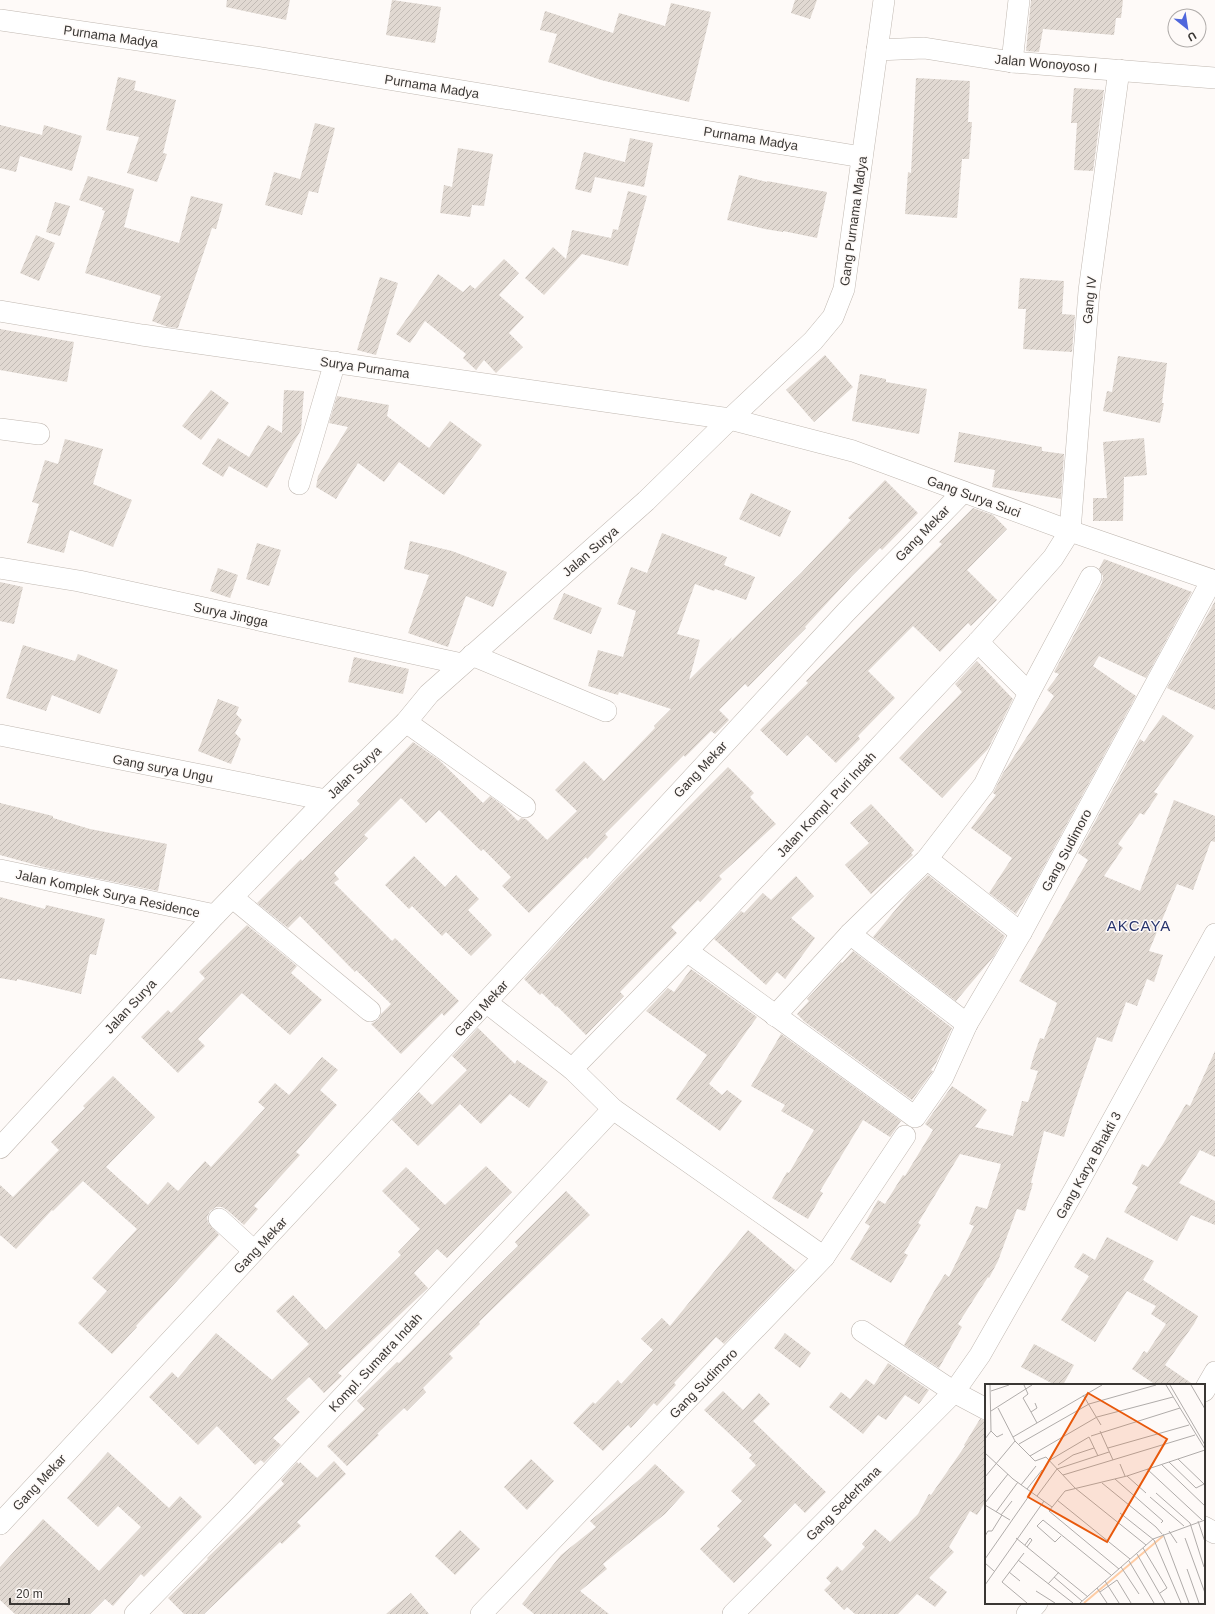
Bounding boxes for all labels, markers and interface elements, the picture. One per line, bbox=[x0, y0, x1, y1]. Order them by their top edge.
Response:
north arrow bbox=[1167, 8, 1207, 48]
street label: Purnama Madya bbox=[63, 22, 160, 51]
text: U bbox=[1186, 29, 1198, 44]
street label: Jalan Wonoyoso I bbox=[994, 52, 1098, 75]
street label: Purnama Madya bbox=[384, 72, 481, 101]
street label: Purnama Madya bbox=[703, 124, 800, 153]
street label: Gang Purnama Madya bbox=[837, 155, 870, 287]
street label: Gang IV bbox=[1080, 275, 1099, 325]
street label: Surya Purnama bbox=[319, 354, 411, 381]
street label: Gang Surya Suci bbox=[925, 473, 1023, 520]
street label: Gang Mekar bbox=[892, 502, 953, 564]
street label: Jalan Surya bbox=[559, 523, 622, 580]
street label: Surya Jingga bbox=[192, 599, 270, 630]
street label: Gang Mekar bbox=[670, 738, 731, 801]
street label: Jalan Surya bbox=[324, 743, 385, 802]
street label: Jalan Kompl. Puri Indah bbox=[774, 749, 879, 860]
street label: Gang surya Ungu bbox=[111, 751, 214, 786]
street label: Gang Sudimoro bbox=[1038, 807, 1094, 894]
street label: Jalan Komplek Surya Residence bbox=[14, 867, 201, 920]
district label: AKCAYA bbox=[1107, 917, 1171, 934]
street label: Jalan Surya bbox=[101, 976, 160, 1037]
street label: Gang Mekar bbox=[451, 977, 512, 1040]
street label: Gang Karya Bhakti 3 bbox=[1053, 1109, 1124, 1221]
street label: Gang Mekar bbox=[230, 1214, 291, 1277]
street label: Kompl. Sumatra Indah bbox=[326, 1310, 425, 1415]
street label: Gang Sudimoro bbox=[666, 1345, 740, 1421]
inset map bbox=[985, 1384, 1205, 1604]
street label: Gang Mekar bbox=[9, 1451, 70, 1514]
street label: Gang Sederhana bbox=[803, 1462, 884, 1544]
scale bar bbox=[10, 1580, 69, 1606]
text: 20 m bbox=[16, 1587, 43, 1601]

